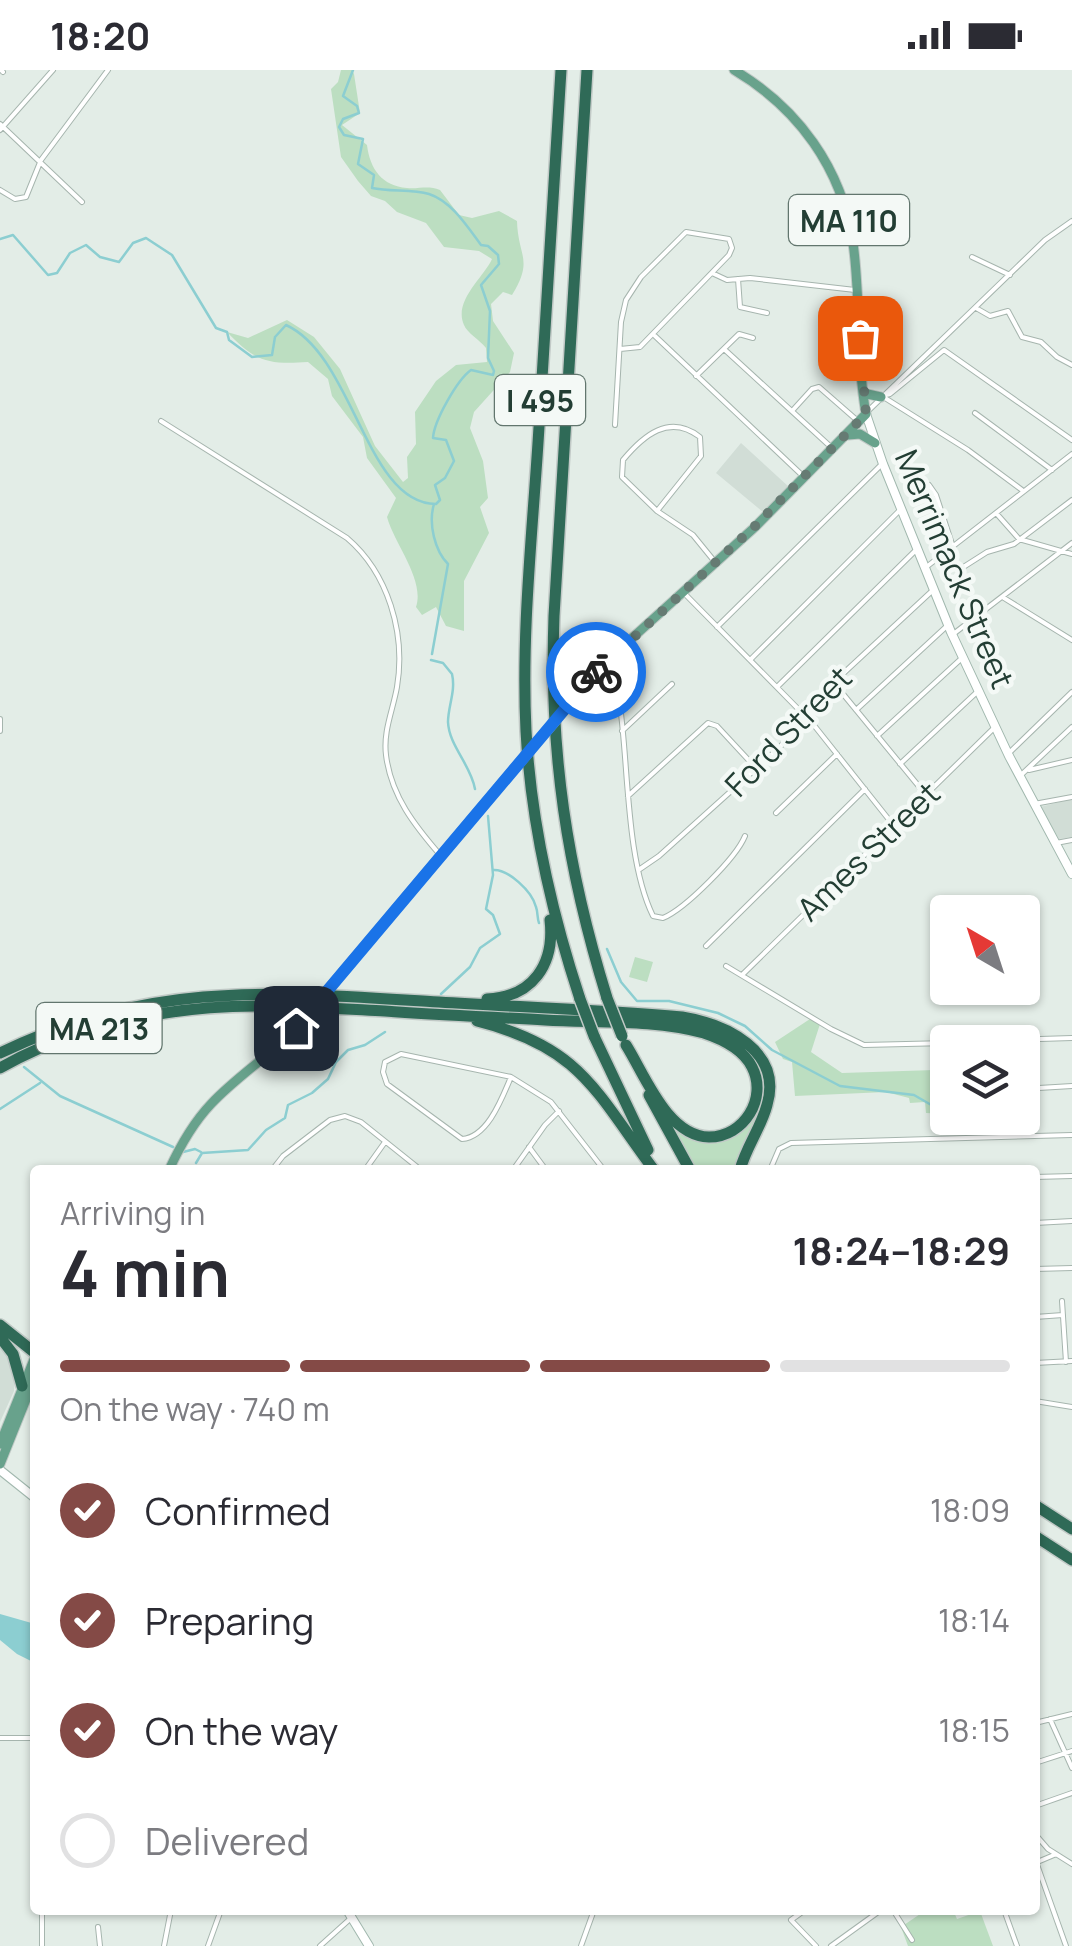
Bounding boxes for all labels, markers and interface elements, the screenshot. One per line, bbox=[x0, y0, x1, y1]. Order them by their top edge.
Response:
text: 18:20 bbox=[50, 9, 151, 61]
road number: MA 110 bbox=[789, 195, 909, 245]
pin bbox=[818, 296, 903, 381]
icon: bag bbox=[833, 311, 888, 366]
road number: I 495 bbox=[495, 375, 585, 425]
street label: Merrimack Street bbox=[885, 443, 1025, 695]
courier bbox=[546, 622, 646, 722]
icon: bike bbox=[569, 645, 624, 700]
street label: Ford Street bbox=[715, 656, 861, 806]
street label: Ames Street bbox=[787, 772, 949, 930]
north arrow bbox=[930, 895, 1040, 1005]
map controls bbox=[930, 895, 1040, 1135]
pin bbox=[254, 986, 339, 1071]
icon: home bbox=[269, 1001, 324, 1056]
road number: MA 213 bbox=[36, 1003, 162, 1053]
button: layers bbox=[930, 1025, 1040, 1135]
text: Arriving in bbox=[60, 1191, 205, 1235]
text: 18:24–18:29 bbox=[793, 1224, 1010, 1276]
text: 4 min bbox=[60, 1228, 230, 1317]
text: On the way · 740 m bbox=[60, 1387, 330, 1431]
icon: check bbox=[60, 1483, 115, 1538]
text: Confirmed bbox=[145, 1484, 331, 1536]
text: 18:09 bbox=[930, 1488, 1010, 1532]
icon: check bbox=[60, 1593, 115, 1648]
text: Preparing bbox=[145, 1594, 314, 1646]
text: 18:14 bbox=[938, 1598, 1010, 1642]
icon: check bbox=[60, 1703, 115, 1758]
text: On the way bbox=[145, 1704, 338, 1756]
text: 18:15 bbox=[938, 1708, 1010, 1752]
text: Delivered bbox=[145, 1814, 309, 1866]

